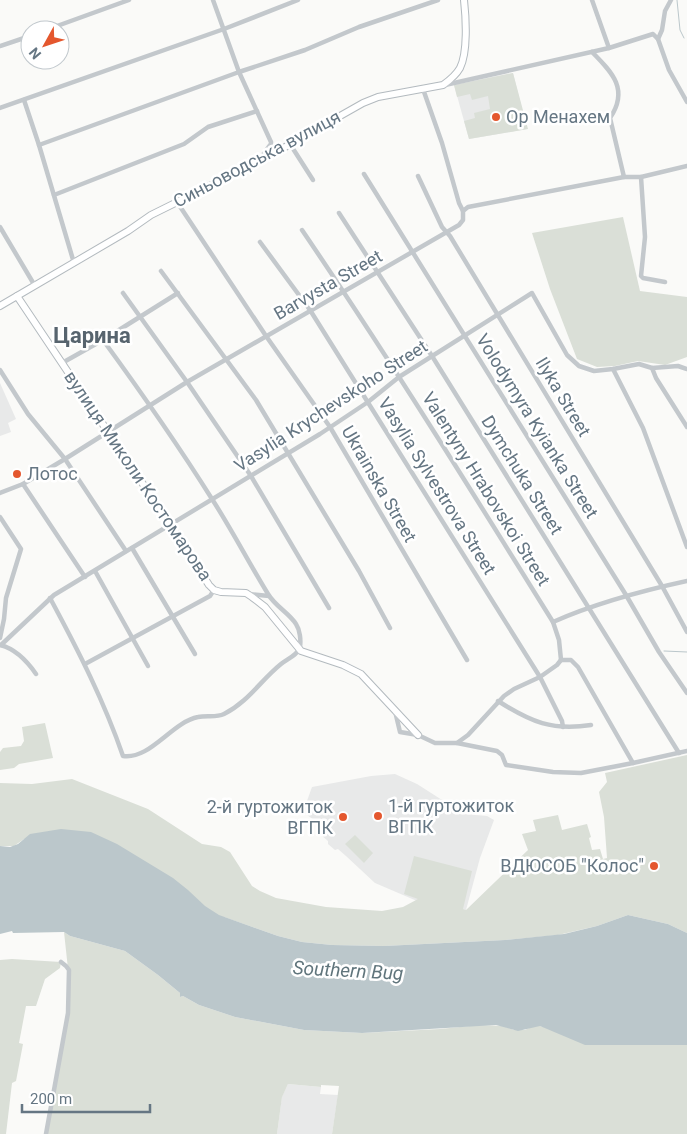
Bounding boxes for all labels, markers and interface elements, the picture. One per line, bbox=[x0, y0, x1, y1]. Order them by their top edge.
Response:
north arrow bbox=[20, 20, 70, 70]
text: N bbox=[26, 44, 44, 62]
street label: Синьоводська вулиця bbox=[170, 106, 344, 212]
place label: Ор Менахем bbox=[506, 106, 610, 127]
marker: Ор Менахем bbox=[490, 111, 502, 123]
street label: Barvysta Street bbox=[270, 245, 386, 324]
district label: Царина bbox=[53, 323, 131, 348]
street label: Volodymyra Kyianka Street bbox=[472, 330, 603, 522]
street label: Vasylia Krychevskoho Street bbox=[230, 335, 431, 476]
street label: Ilyka Street bbox=[532, 353, 595, 440]
street label: вулиця Миколи Костомарова bbox=[60, 367, 217, 585]
street label: Valentyny Hrabovskoi Street bbox=[418, 388, 555, 590]
street label: Vasylia Sylvestrova Street bbox=[374, 393, 501, 578]
street label: Dymchuka Street bbox=[477, 411, 567, 538]
street label: Ukrainska Street bbox=[338, 422, 421, 546]
place label: Лотос bbox=[27, 463, 78, 484]
marker: Лотос bbox=[11, 468, 23, 480]
place label: 1-й гуртожиток ВГПК bbox=[388, 795, 515, 837]
place label: 2-й гуртожиток ВГПК bbox=[207, 796, 333, 838]
marker: 1-й гуртожиток ВГПК bbox=[372, 810, 384, 822]
marker: 2-й гуртожиток ВГПК bbox=[337, 811, 349, 823]
place label: ВДЮСОБ "Колос" bbox=[500, 855, 644, 876]
marker: ВДЮСОБ "Колос" bbox=[648, 860, 660, 872]
water label: Southern Bug bbox=[292, 956, 404, 985]
scale bar bbox=[22, 1082, 150, 1114]
text: 200 m bbox=[30, 1090, 72, 1108]

